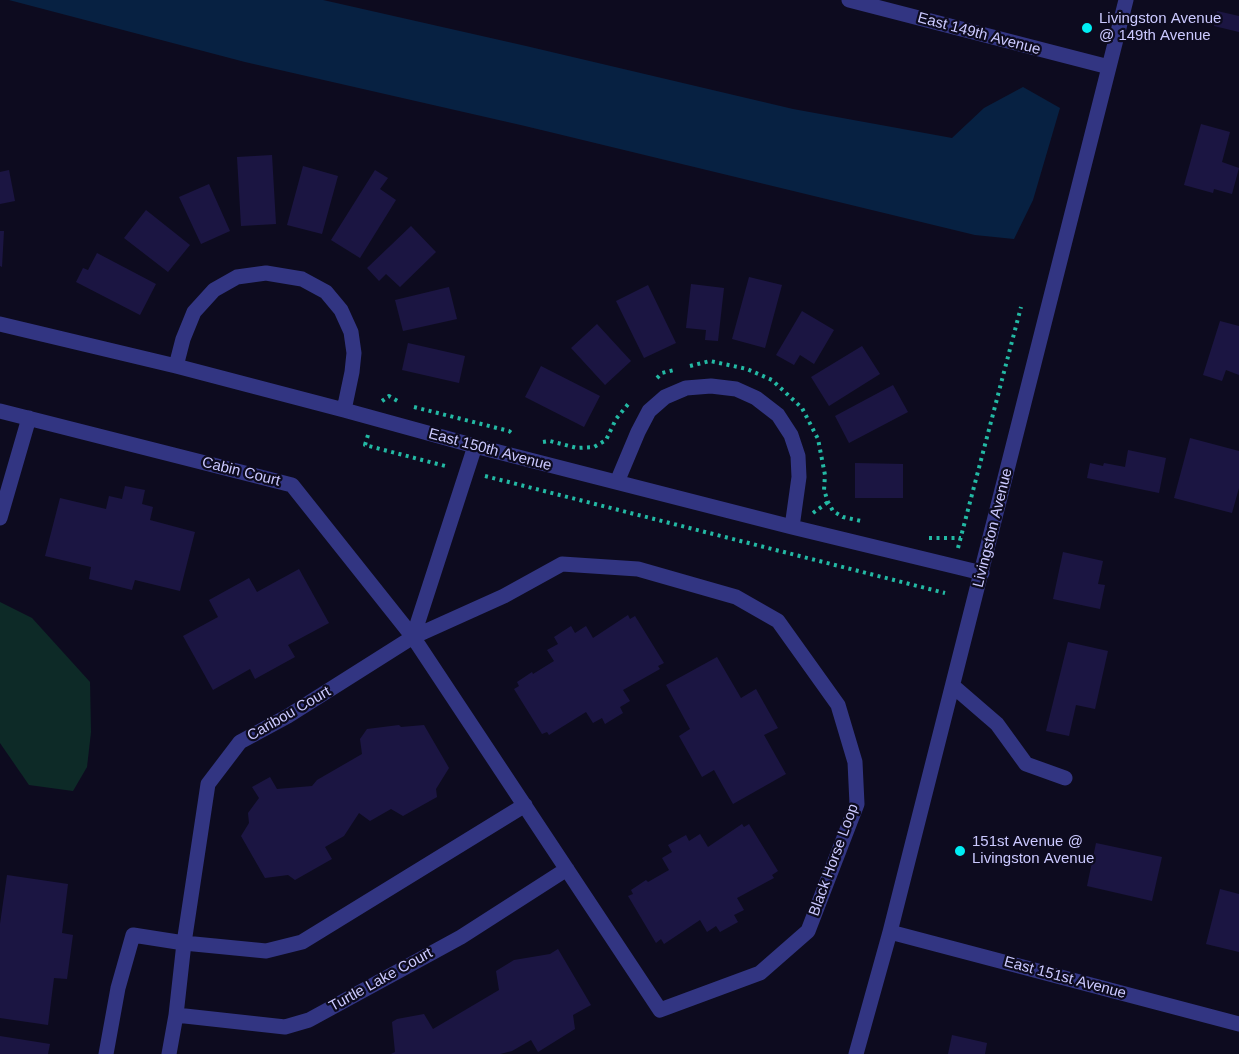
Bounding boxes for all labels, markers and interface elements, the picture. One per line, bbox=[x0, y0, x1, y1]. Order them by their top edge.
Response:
street label: East 149th Avenue bbox=[916, 9, 1042, 59]
place label: Livingston Avenue @ 149th Avenue bbox=[1099, 10, 1221, 45]
marker: Livingston Avenue @ 149th Avenue bbox=[1080, 21, 1094, 35]
street label: East 150th Avenue bbox=[427, 425, 553, 475]
street label: Cabin Court bbox=[200, 454, 282, 490]
street label: Livingston Avenue bbox=[969, 466, 1017, 590]
street label: Caribou Court bbox=[244, 683, 334, 745]
street label: Black Horse Loop bbox=[805, 801, 863, 919]
place label: 151st Avenue @ Livingston Avenue bbox=[972, 833, 1094, 868]
marker: 151st Avenue @ Livingston Avenue bbox=[953, 844, 967, 858]
street label: Turtle Lake Court bbox=[326, 944, 436, 1016]
street label: East 151st Avenue bbox=[1002, 953, 1128, 1003]

